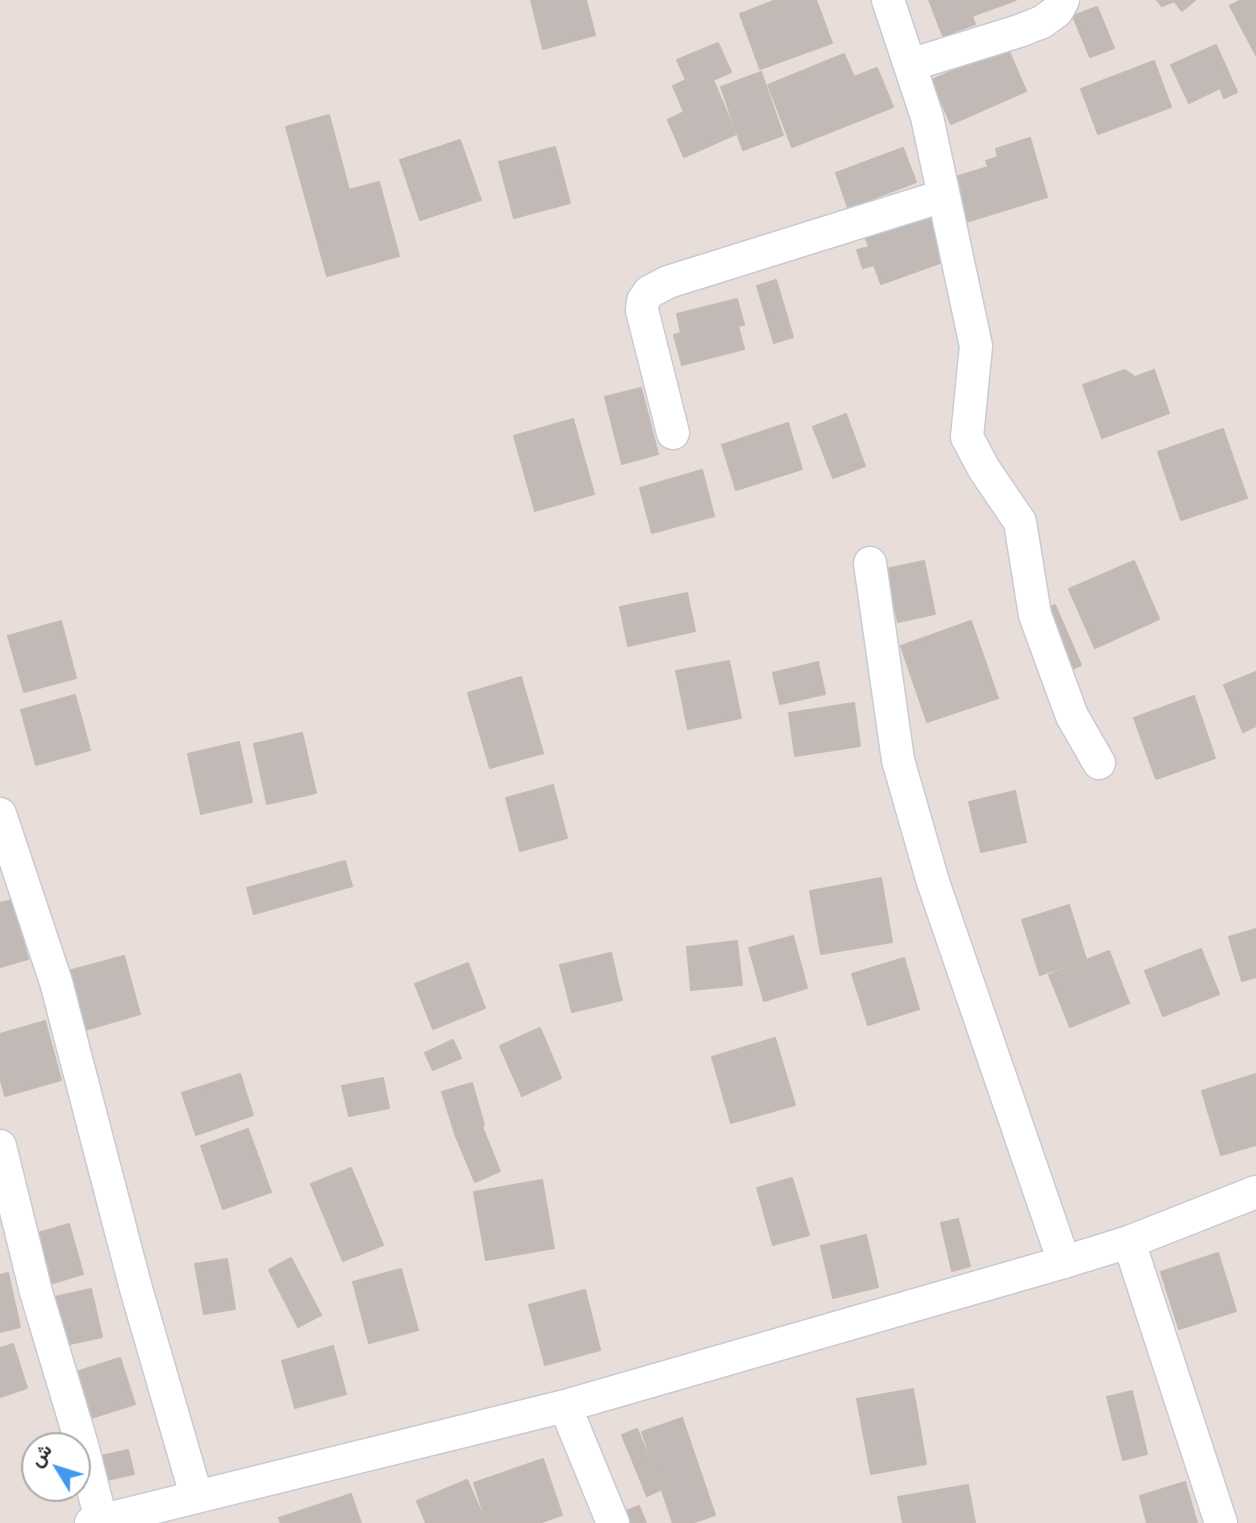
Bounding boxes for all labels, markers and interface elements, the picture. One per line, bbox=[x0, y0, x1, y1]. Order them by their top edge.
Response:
north arrow bbox=[21, 1432, 91, 1502]
text: ش bbox=[25, 1439, 57, 1471]

